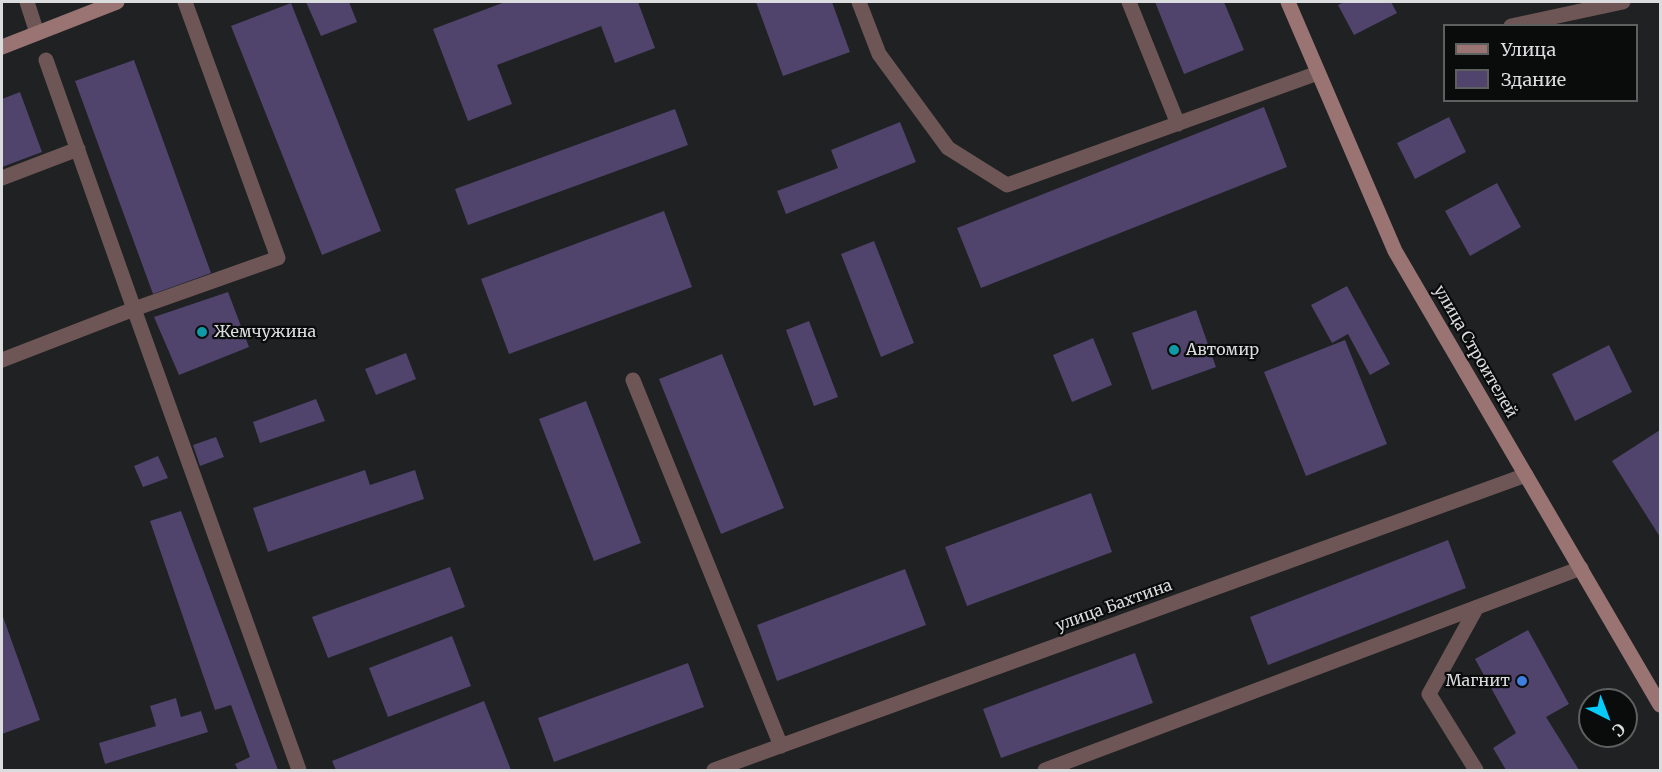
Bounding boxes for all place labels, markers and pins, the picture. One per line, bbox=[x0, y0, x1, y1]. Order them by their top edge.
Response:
place label: Жемчужина bbox=[214, 322, 316, 342]
marker: Жемчужина bbox=[195, 325, 209, 339]
place label: Автомир bbox=[1186, 340, 1259, 360]
marker: Автомир bbox=[1167, 343, 1181, 357]
place label: Магнит bbox=[1446, 671, 1510, 691]
marker: Магнит bbox=[1515, 674, 1529, 688]

